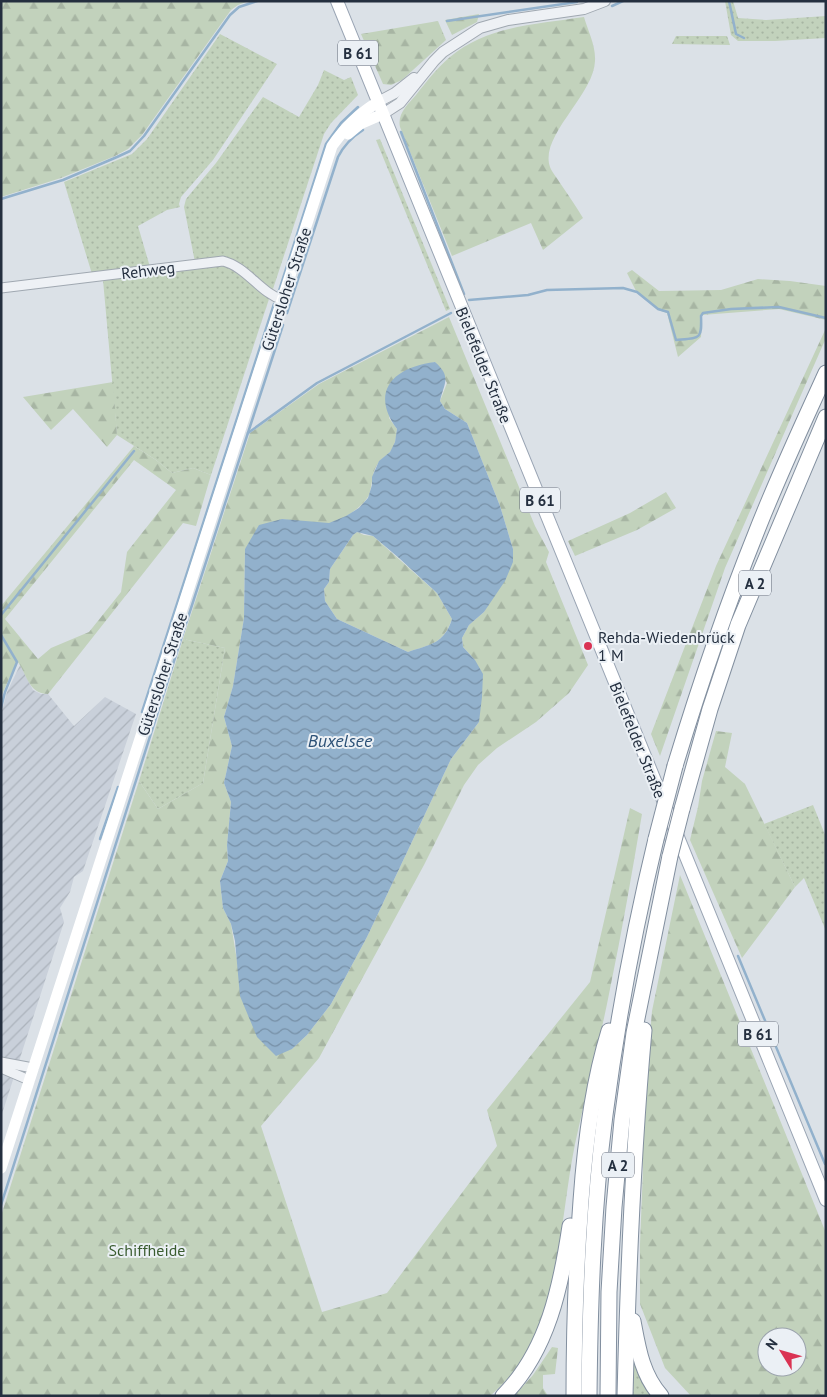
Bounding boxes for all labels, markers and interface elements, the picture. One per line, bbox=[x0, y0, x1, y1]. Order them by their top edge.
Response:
road number: B 61 bbox=[338, 40, 378, 66]
street label: Gütersloher Straße bbox=[257, 225, 315, 353]
street label: Rehweg bbox=[120, 257, 176, 283]
street label: Bielefelder Straße bbox=[452, 304, 516, 426]
road number: B 61 bbox=[520, 488, 560, 512]
road number: A 2 bbox=[739, 570, 771, 596]
street label: Gütersloher Straße bbox=[133, 610, 191, 738]
place label: Rehda-Wiedenbrück 1 M bbox=[598, 627, 735, 665]
marker: Rehda-Wiedenbrück 1 M bbox=[582, 640, 594, 652]
street label: Bielefelder Straße bbox=[606, 679, 670, 801]
water label: Buxelsee bbox=[308, 729, 373, 752]
road number: B 61 bbox=[738, 1022, 778, 1046]
road number: A 2 bbox=[602, 1152, 634, 1178]
park label: Schiffheide bbox=[109, 1240, 185, 1260]
north arrow bbox=[757, 1327, 807, 1377]
text: N bbox=[762, 1335, 782, 1353]

